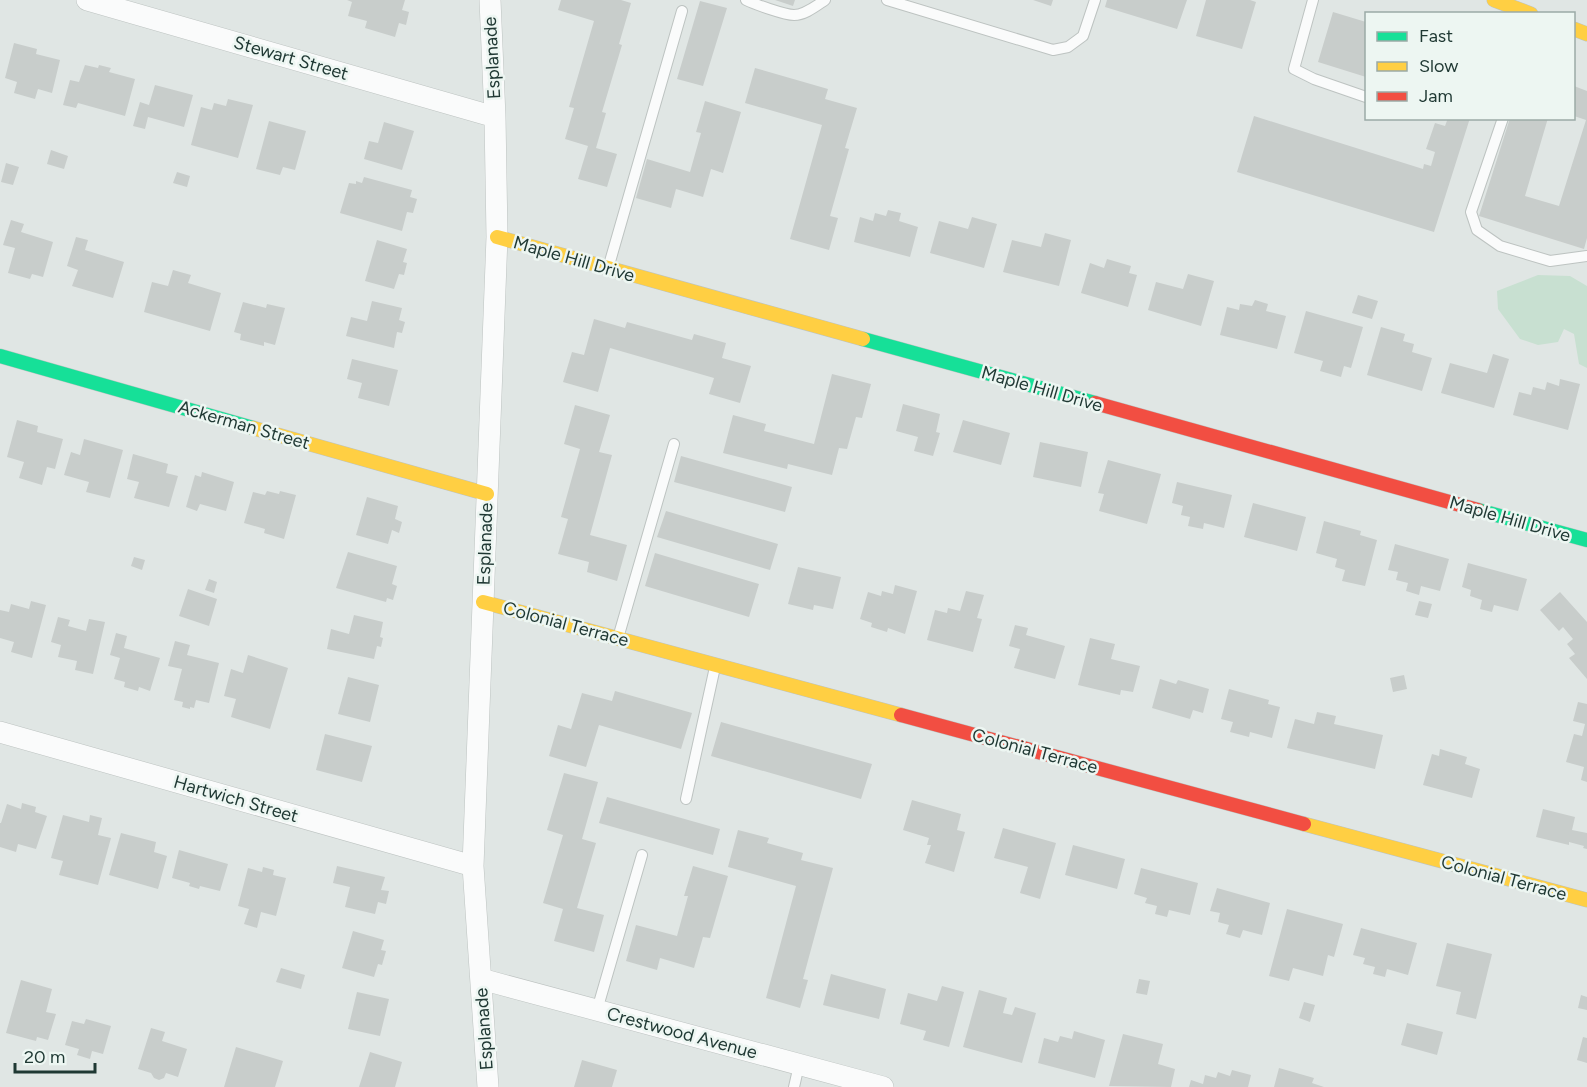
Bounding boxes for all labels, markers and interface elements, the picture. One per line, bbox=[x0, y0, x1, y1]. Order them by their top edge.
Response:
legend bbox=[1365, 12, 1575, 120]
street label: Esplanade bbox=[479, 16, 505, 100]
text: Fast bbox=[1419, 25, 1453, 47]
street label: Stewart Street bbox=[231, 31, 351, 85]
text: Slow bbox=[1419, 55, 1458, 77]
text: Jam bbox=[1419, 85, 1453, 107]
street label: Maple Hill Drive bbox=[511, 231, 637, 287]
street label: Maple Hill Drive bbox=[979, 361, 1105, 417]
street label: Ackerman Street bbox=[176, 396, 312, 454]
street label: Maple Hill Drive bbox=[1447, 491, 1573, 547]
street label: Esplanade bbox=[473, 502, 497, 586]
street label: Colonial Terrace bbox=[501, 597, 631, 651]
street label: Colonial Terrace bbox=[970, 724, 1100, 778]
street label: Hartwich Street bbox=[171, 771, 301, 827]
street label: Colonial Terrace bbox=[1439, 851, 1569, 905]
street label: Esplanade bbox=[470, 987, 498, 1071]
street label: Crestwood Avenue bbox=[604, 1002, 760, 1064]
scale bar bbox=[15, 1036, 94, 1074]
text: 20 m bbox=[24, 1046, 65, 1068]

